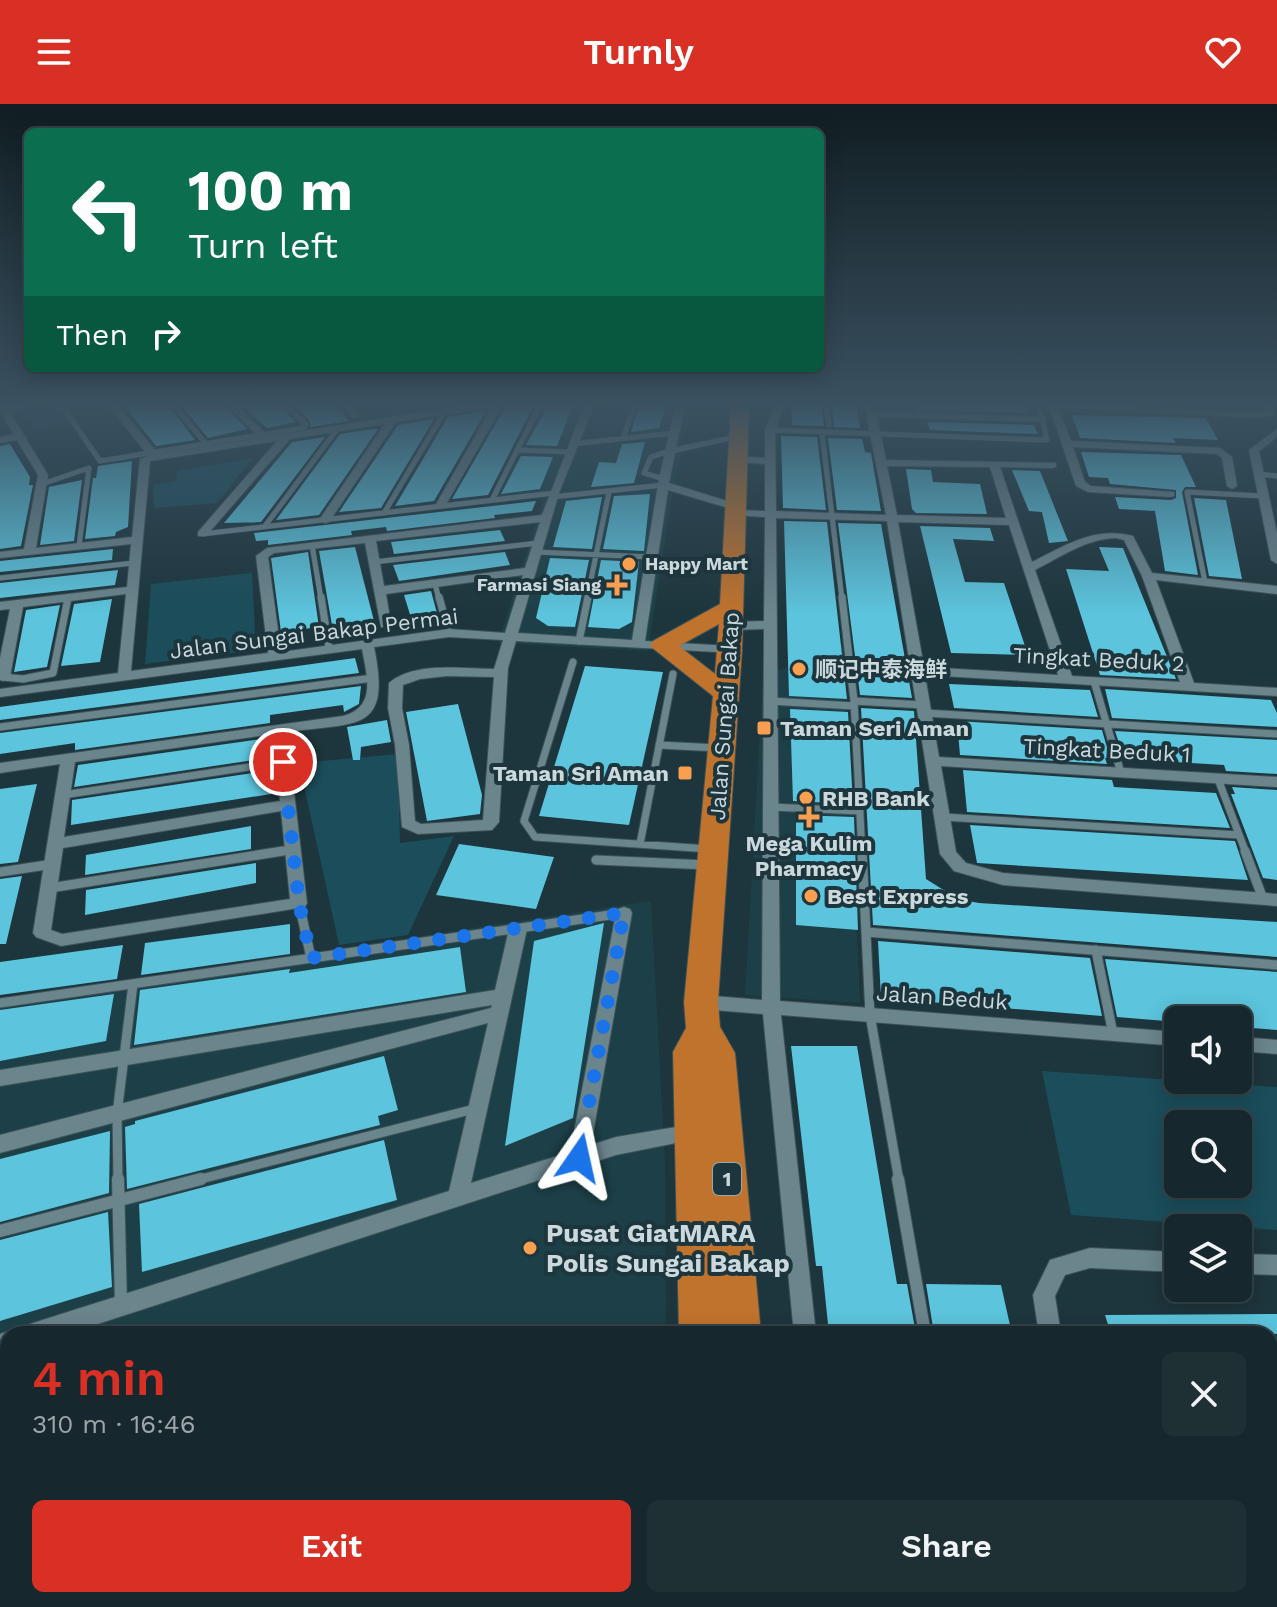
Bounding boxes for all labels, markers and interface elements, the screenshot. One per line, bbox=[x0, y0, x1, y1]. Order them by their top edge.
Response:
icon: menu bbox=[32, 30, 76, 74]
icon: heart bbox=[1201, 30, 1245, 74]
text: Turnly bbox=[583, 31, 694, 73]
text: 100 m bbox=[188, 158, 353, 224]
icon: left bbox=[56, 160, 160, 264]
text: Turn left bbox=[188, 225, 338, 267]
icon: right bbox=[144, 312, 188, 356]
text: Then bbox=[56, 317, 128, 352]
place label: Happy Mart bbox=[645, 553, 748, 574]
marker: Happy Mart bbox=[620, 555, 638, 573]
place label: Farmasi Siang bbox=[477, 574, 602, 595]
marker: Farmasi Siang bbox=[608, 576, 626, 594]
street label: Jalan Sungai Bakap Permai bbox=[168, 603, 460, 664]
street label: Jalan Sungai Bakap bbox=[705, 611, 744, 821]
street label: Tingkat Beduk 2 bbox=[1013, 643, 1185, 676]
place label: 顺记中泰海鲜 bbox=[815, 657, 947, 682]
marker: 顺记中泰海鲜 bbox=[790, 660, 808, 678]
place label: Taman Seri Aman bbox=[780, 716, 969, 741]
marker: Taman Seri Aman bbox=[755, 719, 773, 737]
pin bbox=[249, 728, 317, 796]
street label: Tingkat Beduk 1 bbox=[1023, 734, 1191, 767]
icon: arrive bbox=[261, 740, 305, 784]
place label: Taman Sri Aman bbox=[493, 761, 669, 786]
marker: Taman Sri Aman bbox=[676, 764, 694, 782]
place label: RHB Bank bbox=[822, 786, 930, 811]
marker: RHB Bank bbox=[797, 789, 815, 807]
marker: Mega Kulim Pharmacy bbox=[800, 808, 818, 826]
place label: Mega Kulim Pharmacy bbox=[746, 831, 872, 881]
place label: Best Express bbox=[827, 884, 969, 909]
marker: Best Express bbox=[802, 887, 820, 905]
street label: Jalan Beduk bbox=[875, 980, 1009, 1015]
map controls bbox=[1164, 1006, 1252, 1302]
button: sound bbox=[1164, 1006, 1252, 1094]
button: search bbox=[1164, 1110, 1252, 1198]
position arrow bbox=[537, 1116, 621, 1200]
road number: 1 bbox=[713, 1163, 741, 1195]
button: layers bbox=[1164, 1214, 1252, 1302]
place label: Pusat GiatMARA Polis Sungai Bakap bbox=[546, 1218, 790, 1278]
marker: Pusat GiatMARA Polis Sungai Bakap bbox=[521, 1239, 539, 1257]
text: 4 min bbox=[32, 1350, 166, 1407]
button: close bbox=[1162, 1352, 1246, 1436]
text: 310 m · 16:46 bbox=[32, 1409, 196, 1439]
button: Exit bbox=[32, 1500, 631, 1592]
button: Share bbox=[647, 1500, 1246, 1592]

